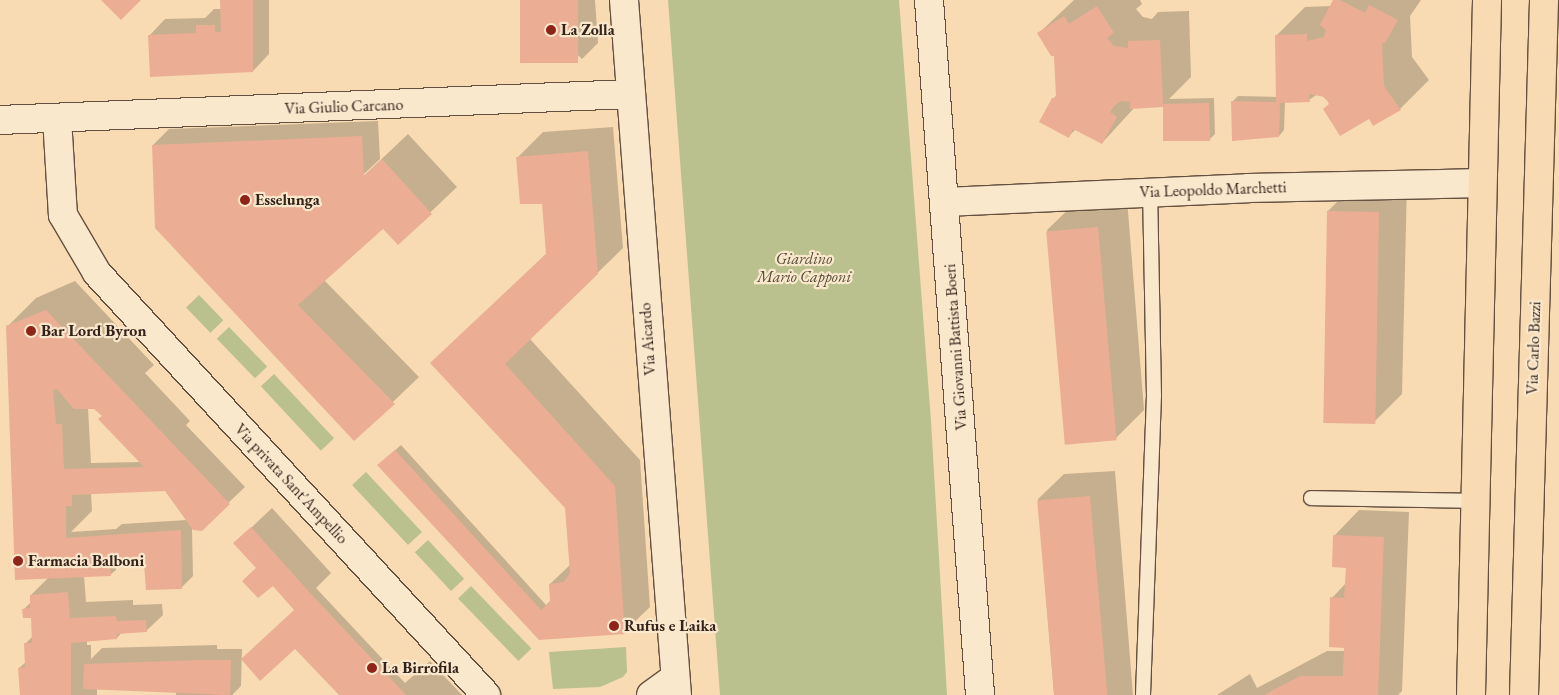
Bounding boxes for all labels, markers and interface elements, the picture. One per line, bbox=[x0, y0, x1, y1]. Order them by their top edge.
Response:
place label: La Zolla bbox=[561, 20, 615, 40]
marker: La Zolla bbox=[545, 24, 557, 36]
street label: Via Giulio Carcano bbox=[284, 95, 404, 119]
street label: Via Leopoldo Marchetti bbox=[1139, 178, 1287, 202]
place label: Esselunga bbox=[255, 190, 320, 210]
marker: Esselunga bbox=[239, 194, 251, 206]
park label: Giardino Mario Capponi bbox=[757, 249, 851, 287]
street label: Via Giovanni Battista Boeri bbox=[941, 263, 971, 431]
street label: Via Carlo Bazzi bbox=[1523, 301, 1545, 395]
street label: Via Aicardo bbox=[636, 302, 660, 376]
place label: Bar Lord Byron bbox=[41, 321, 146, 341]
marker: Bar Lord Byron bbox=[25, 325, 37, 337]
street label: Via privata Sant'Ampellio bbox=[230, 420, 352, 548]
place label: Farmacia Balboni bbox=[28, 551, 144, 571]
marker: Farmacia Balboni bbox=[12, 555, 24, 567]
place label: Rufus e Laika bbox=[624, 616, 716, 636]
marker: Rufus e Laika bbox=[608, 620, 620, 632]
place label: La Birrofila bbox=[382, 658, 459, 678]
marker: La Birrofila bbox=[366, 662, 378, 674]

